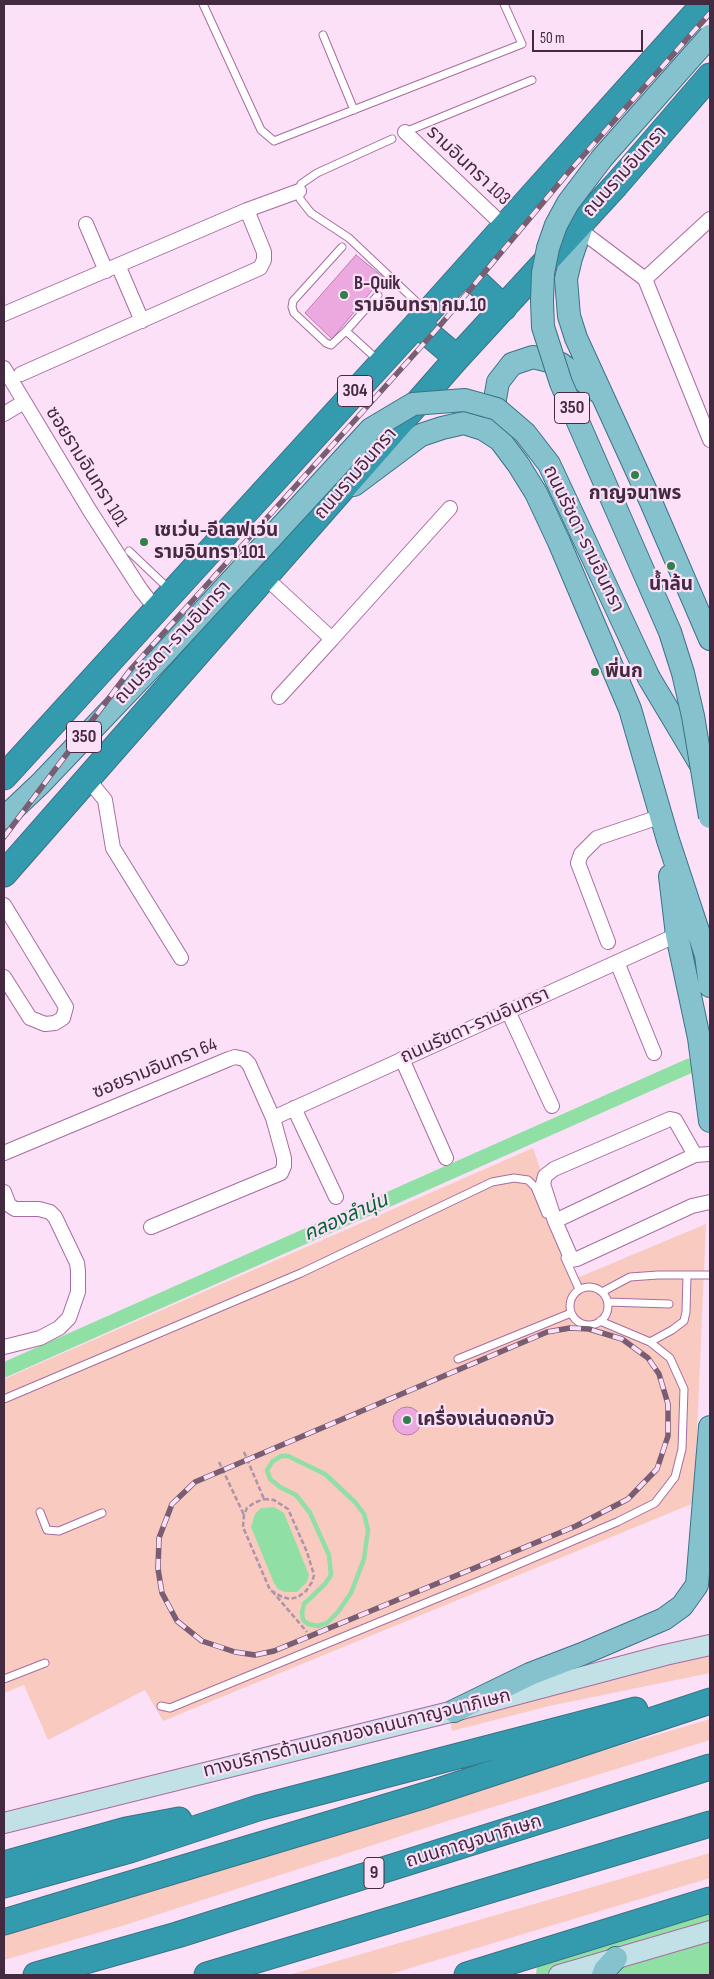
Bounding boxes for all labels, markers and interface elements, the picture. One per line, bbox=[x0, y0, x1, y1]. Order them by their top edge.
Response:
scale bar bbox=[534, 20, 645, 52]
text: 50 m bbox=[540, 29, 565, 48]
street label: รามอินทรา 103 bbox=[422, 122, 514, 210]
street label: ถนนรามอินทรา bbox=[578, 122, 672, 222]
place label: B-Quik รามอินทรา กม.10 bbox=[354, 273, 486, 317]
marker: B-Quik รามอินทรา กม.10 bbox=[338, 289, 350, 301]
road number: 304 bbox=[338, 376, 372, 406]
road number: 350 bbox=[554, 392, 590, 423]
street label: ซอยรามอินทรา 101 bbox=[40, 403, 132, 531]
street label: ถนนรามอินทรา bbox=[310, 423, 402, 525]
street label: ถนนรัชดา-รามอินทรา bbox=[538, 462, 628, 616]
marker: กาญจนาพร bbox=[629, 469, 641, 481]
place label: กาญจนาพร bbox=[589, 483, 681, 505]
place label: เซเว่น-อีเลฟเว่น รามอินทรา 101 bbox=[154, 520, 278, 564]
marker: เซเว่น-อีเลฟเว่น รามอินทรา 101 bbox=[138, 536, 150, 548]
marker: น้ำล้น bbox=[665, 560, 677, 572]
place label: น้ำล้น bbox=[649, 574, 693, 596]
street label: ถนนรัชดา-รามอินทรา bbox=[110, 576, 236, 710]
place label: พี่นก bbox=[605, 661, 643, 683]
marker: พี่นก bbox=[589, 666, 601, 678]
road number: 350 bbox=[66, 722, 102, 752]
street label: ถนนรัชดา-รามอินทรา bbox=[397, 983, 553, 1069]
street label: ซอยรามอินทรา 64 bbox=[89, 1034, 221, 1104]
water label: คลองลำนุ่น bbox=[300, 1189, 392, 1247]
place label: เครื่องเล่นดอกบัว bbox=[417, 1409, 555, 1431]
marker: เครื่องเล่นดอกบัว bbox=[401, 1414, 413, 1426]
street label: ทางบริการด้านนอกของถนนกาญจนาภิเษก bbox=[201, 1685, 513, 1783]
street label: ถนนกาญจนาภิเษก bbox=[403, 1810, 545, 1874]
road number: 9 bbox=[364, 1858, 384, 1889]

